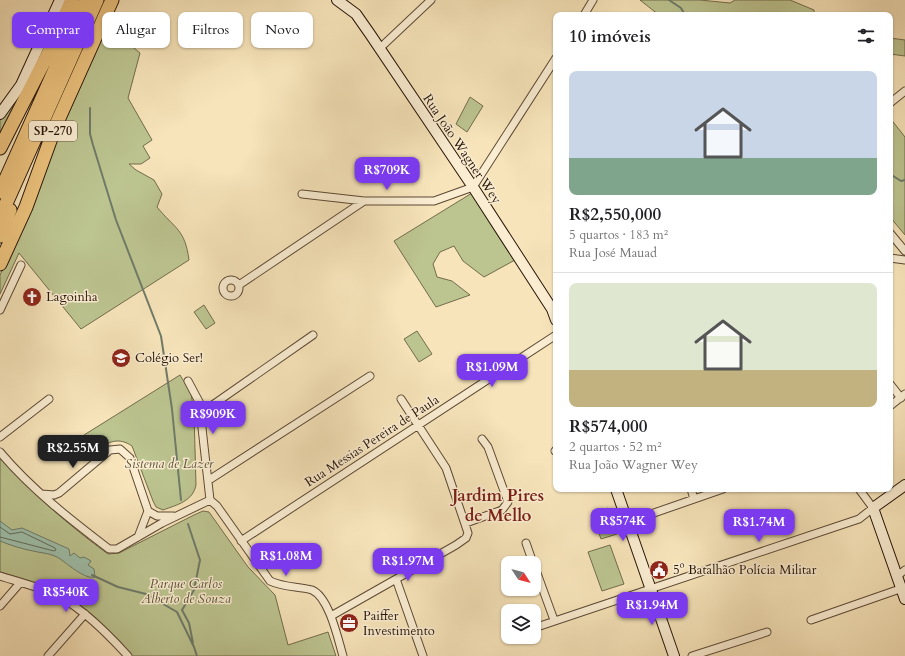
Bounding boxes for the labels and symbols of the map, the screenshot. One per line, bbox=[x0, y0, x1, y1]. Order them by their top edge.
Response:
street label: Rua João Wagner Wey bbox=[419, 91, 506, 208]
road number: SP-270 bbox=[29, 121, 77, 141]
pin: R$709K bbox=[354, 157, 420, 191]
church icon: Lagoinha bbox=[21, 286, 43, 308]
place label: Lagoinha bbox=[46, 288, 98, 306]
school or university icon: Colégio Ser! bbox=[110, 347, 132, 369]
place label: Colégio Ser! bbox=[135, 349, 203, 367]
pin: R$1.09M bbox=[455, 354, 529, 388]
street label: Rua Messias Pereira de Paula bbox=[301, 391, 443, 491]
pin: R$909K bbox=[180, 401, 246, 435]
pin: R$2.55M bbox=[36, 435, 110, 469]
park label: Sistema de Lazer bbox=[125, 455, 214, 473]
district label: Jardim Pires de Mello bbox=[449, 484, 544, 527]
pin: R$574K bbox=[590, 508, 656, 542]
pin: R$1.74M bbox=[722, 509, 796, 543]
pin: R$1.08M bbox=[249, 543, 323, 577]
pin: R$1.97M bbox=[371, 548, 445, 582]
north arrow bbox=[501, 556, 541, 596]
public building icon: 5º Batalhão Polícia Militar bbox=[648, 559, 670, 581]
place label: 5º Batalhão Polícia Militar bbox=[673, 561, 817, 579]
park label: Parque Carlos Alberto de Souza bbox=[140, 575, 231, 608]
pin: R$540K bbox=[33, 579, 99, 613]
pin: R$1.94M bbox=[615, 592, 689, 626]
place label: Paiffer Investimento bbox=[363, 607, 435, 640]
office icon: Paiffer Investimento bbox=[338, 612, 360, 634]

